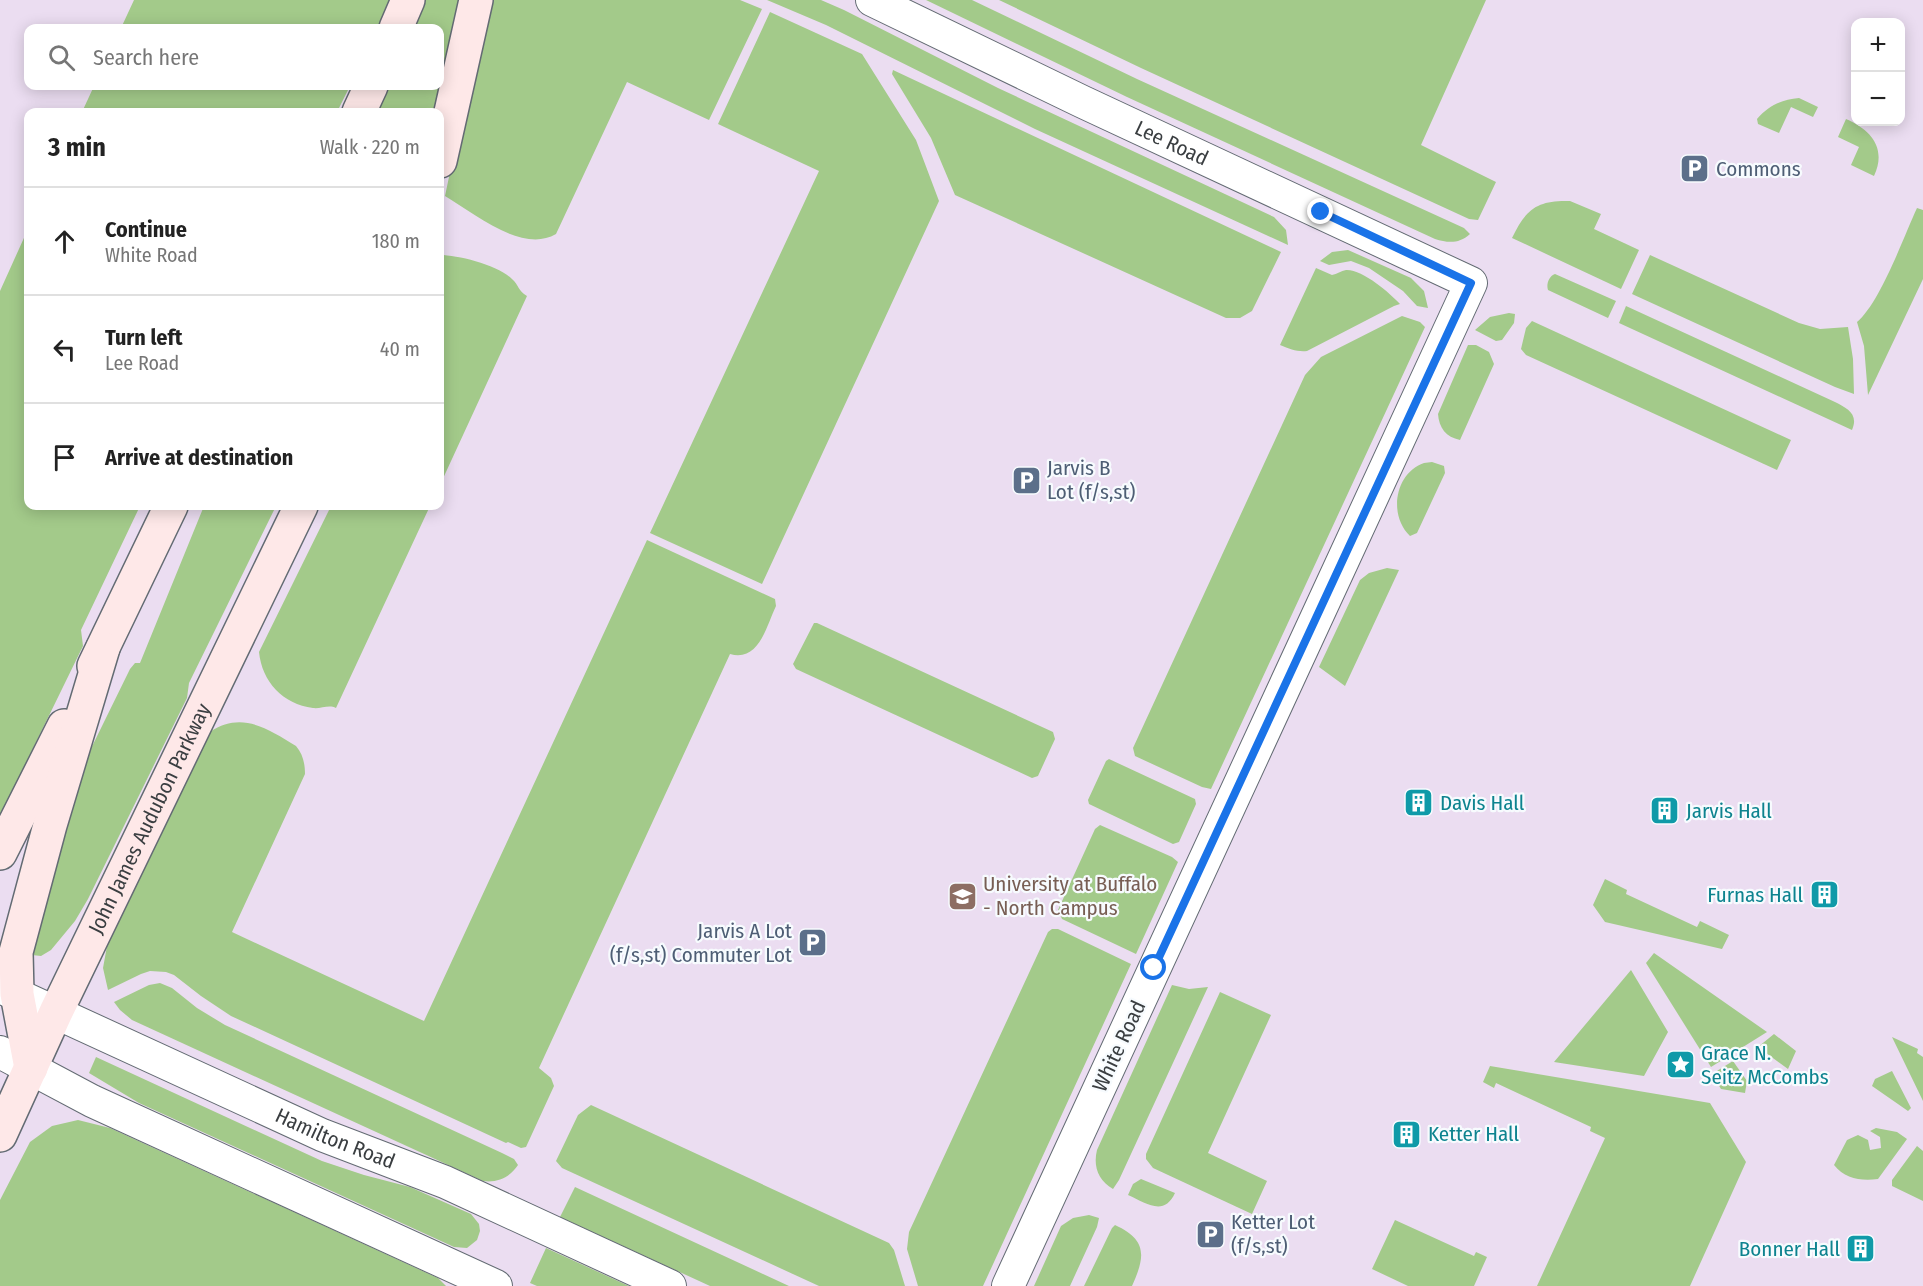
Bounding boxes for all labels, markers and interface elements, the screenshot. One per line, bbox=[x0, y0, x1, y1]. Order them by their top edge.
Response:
map controls bbox=[1851, 18, 1905, 126]
button: + bbox=[1851, 18, 1905, 72]
search box bbox=[24, 24, 444, 90]
icon: search bbox=[45, 41, 78, 74]
text: Search here bbox=[93, 44, 199, 71]
button: − bbox=[1851, 72, 1905, 126]
street label: Lee Road bbox=[1131, 115, 1212, 172]
text: 3 min bbox=[48, 132, 106, 163]
text: Walk · 220 m bbox=[320, 135, 420, 159]
parking icon: Commons bbox=[1679, 153, 1711, 185]
place label: Commons bbox=[1716, 156, 1801, 182]
route end bbox=[1307, 198, 1333, 224]
text: Continue bbox=[105, 216, 187, 243]
icon: ahead bbox=[48, 225, 81, 258]
text: 180 m bbox=[372, 229, 420, 253]
text: White Road bbox=[105, 243, 198, 267]
text: Turn left bbox=[105, 324, 183, 351]
icon: left bbox=[48, 333, 81, 366]
text: 40 m bbox=[380, 337, 420, 361]
text: Lee Road bbox=[105, 351, 179, 375]
icon: arrive bbox=[48, 441, 81, 474]
text: Arrive at destination bbox=[105, 444, 293, 471]
place label: Jarvis B Lot (f/s,st) bbox=[1047, 455, 1135, 505]
parking icon: Jarvis B Lot (f/s,st) bbox=[1010, 464, 1042, 496]
street label: John James Audubon Parkway bbox=[83, 699, 217, 938]
building icon: Davis Hall bbox=[1403, 787, 1435, 819]
place label: Davis Hall bbox=[1440, 790, 1525, 816]
building icon: Jarvis Hall bbox=[1649, 795, 1681, 827]
place label: Jarvis Hall bbox=[1686, 798, 1772, 824]
place label: University at Buffalo - North Campus bbox=[983, 871, 1157, 921]
building icon: Furnas Hall bbox=[1808, 879, 1840, 911]
school or university icon: University at Buffalo - North Campus bbox=[946, 880, 978, 912]
place label: Furnas Hall bbox=[1707, 882, 1803, 908]
place label: Jarvis A Lot (f/s,st) Commuter Lot bbox=[610, 918, 792, 968]
parking icon: Jarvis A Lot (f/s,st) Commuter Lot bbox=[797, 927, 829, 959]
route start bbox=[1140, 954, 1166, 980]
street label: White Road bbox=[1087, 996, 1151, 1096]
place label: Grace N. Seitz McCombs bbox=[1701, 1040, 1829, 1090]
place icon: Grace N. Seitz McCombs bbox=[1664, 1049, 1696, 1081]
street label: Hamilton Road bbox=[271, 1102, 399, 1175]
building icon: Ketter Hall bbox=[1391, 1118, 1423, 1150]
place label: Ketter Hall bbox=[1428, 1121, 1520, 1147]
place label: Ketter Lot (f/s,st) bbox=[1231, 1209, 1315, 1259]
parking icon: Ketter Lot (f/s,st) bbox=[1194, 1218, 1226, 1250]
building icon: Bonner Hall bbox=[1845, 1233, 1877, 1265]
place label: Bonner Hall bbox=[1739, 1236, 1840, 1262]

